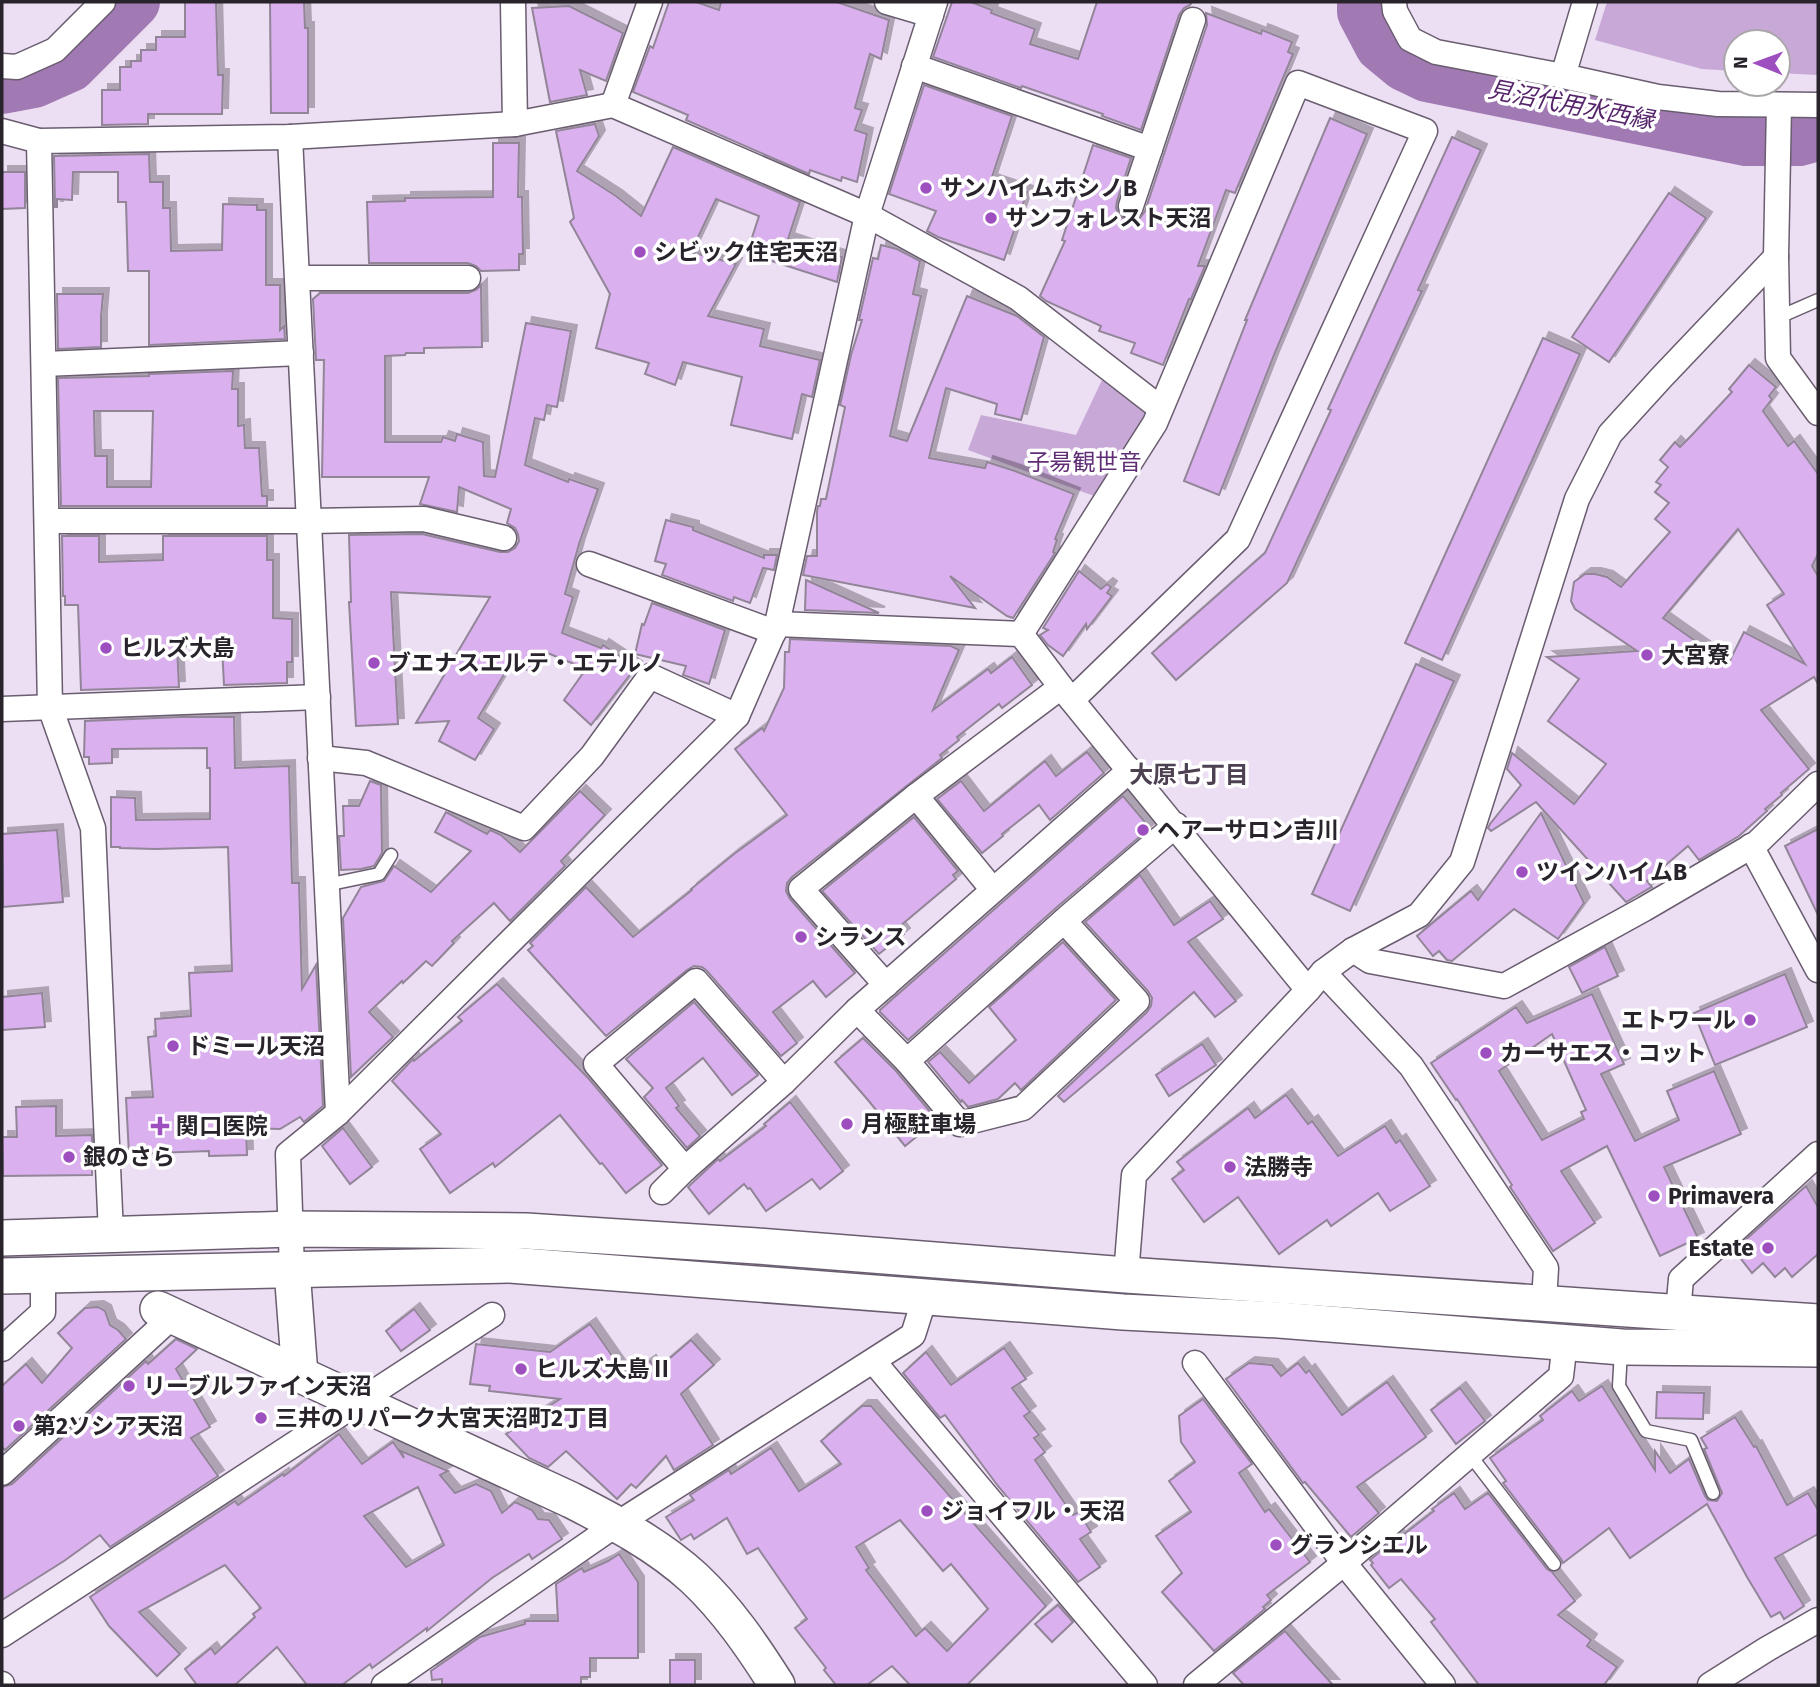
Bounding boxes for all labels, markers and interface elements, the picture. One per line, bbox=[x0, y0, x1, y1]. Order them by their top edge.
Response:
north arrow bbox=[1722, 28, 1792, 98]
text: N bbox=[1729, 56, 1752, 69]
water label: 見沼代用水西縁 bbox=[1486, 75, 1659, 135]
place label: サンハイムホシノB bbox=[940, 174, 1137, 202]
marker: サンハイムホシノB bbox=[918, 180, 934, 196]
place label: サンフォレスト天沼 bbox=[1005, 204, 1211, 232]
marker: サンフォレスト天沼 bbox=[983, 210, 999, 226]
place label: シビック住宅天沼 bbox=[654, 238, 838, 266]
marker: シビック住宅天沼 bbox=[632, 244, 648, 260]
park label: 子昜観世音 bbox=[1027, 448, 1142, 476]
place label: ヒルズ大島 bbox=[120, 634, 235, 662]
marker: ヒルズ大島 bbox=[98, 640, 114, 656]
place label: 大宮寮 bbox=[1661, 641, 1730, 669]
marker: 大宮寮 bbox=[1639, 647, 1655, 663]
place label: ブエナスエルテ・エテルノ bbox=[388, 649, 664, 677]
marker: ブエナスエルテ・エテルノ bbox=[366, 655, 382, 671]
district label: 大原七丁目 bbox=[1129, 761, 1249, 789]
place label: ヘアーサロン吉川 bbox=[1157, 816, 1339, 844]
marker: ヘアーサロン吉川 bbox=[1135, 822, 1151, 838]
place label: ツインハイムB bbox=[1536, 858, 1687, 886]
marker: ツインハイムB bbox=[1514, 864, 1530, 880]
place label: シランス bbox=[815, 923, 907, 951]
marker: シランス bbox=[793, 929, 809, 945]
place label: エトワール bbox=[1621, 1006, 1736, 1034]
marker: エトワール bbox=[1742, 1012, 1758, 1028]
place label: ドミール天沼 bbox=[187, 1032, 325, 1060]
marker: ドミール天沼 bbox=[165, 1038, 181, 1054]
place label: カーサエス・コット bbox=[1500, 1039, 1707, 1067]
marker: カーサエス・コット bbox=[1478, 1045, 1494, 1061]
place label: 月極駐車場 bbox=[861, 1110, 976, 1138]
place label: 関口医院 bbox=[176, 1112, 268, 1140]
marker: 関口医院 bbox=[150, 1116, 170, 1136]
marker: 月極駐車場 bbox=[839, 1116, 855, 1132]
place label: 銀のさら bbox=[83, 1143, 175, 1171]
marker: 銀のさら bbox=[61, 1149, 77, 1165]
place label: 法勝寺 bbox=[1244, 1153, 1313, 1181]
marker: 法勝寺 bbox=[1222, 1159, 1238, 1175]
place label: Primavera bbox=[1668, 1182, 1774, 1210]
marker: Primavera bbox=[1646, 1188, 1662, 1204]
place label: Estate bbox=[1689, 1234, 1754, 1262]
marker: Estate bbox=[1760, 1240, 1776, 1256]
place label: ヒルズ大島Ⅱ bbox=[535, 1355, 673, 1383]
marker: ヒルズ大島Ⅱ bbox=[513, 1361, 529, 1377]
place label: リーブルファイン天沼 bbox=[143, 1372, 372, 1400]
marker: リーブルファイン天沼 bbox=[121, 1378, 137, 1394]
place label: 三井のリパーク大宮天沼町2丁目 bbox=[275, 1404, 609, 1432]
marker: 三井のリパーク大宮天沼町2丁目 bbox=[253, 1410, 269, 1426]
place label: 第2ソシア天沼 bbox=[33, 1412, 183, 1440]
marker: 第2ソシア天沼 bbox=[11, 1418, 27, 1434]
place label: ジョイフル・天沼 bbox=[941, 1497, 1125, 1525]
marker: ジョイフル・天沼 bbox=[919, 1503, 935, 1519]
place label: グランシエル bbox=[1290, 1531, 1428, 1559]
marker: グランシエル bbox=[1268, 1537, 1284, 1553]

